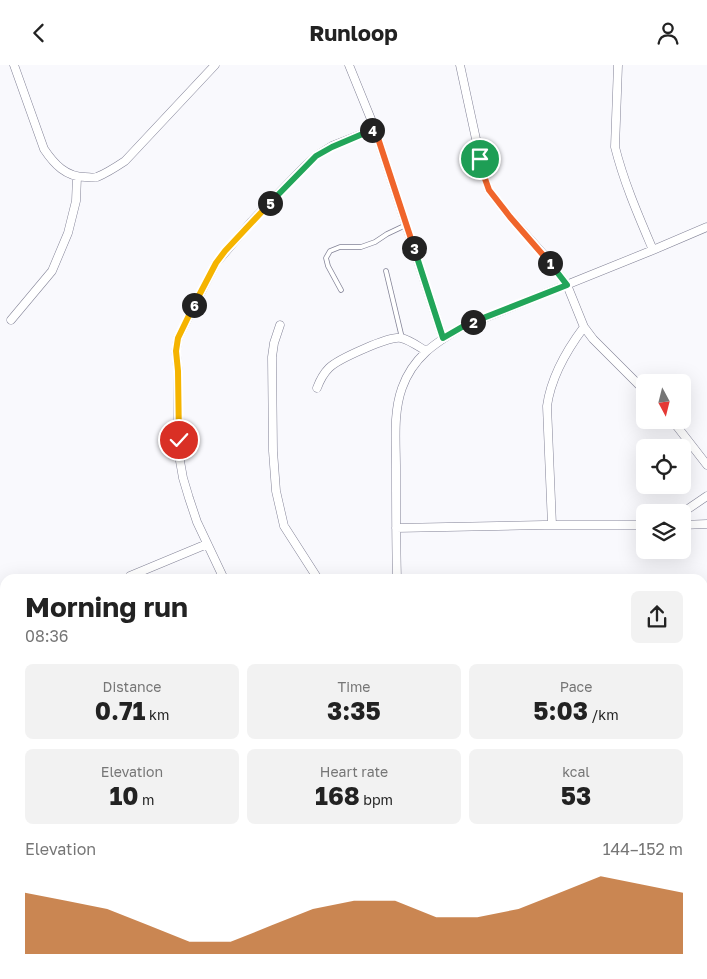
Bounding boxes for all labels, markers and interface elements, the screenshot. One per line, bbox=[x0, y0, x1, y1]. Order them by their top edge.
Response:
icon: back bbox=[25, 19, 53, 47]
text: Runloop bbox=[309, 19, 398, 46]
icon: person bbox=[654, 19, 682, 47]
pin: 4 bbox=[360, 117, 384, 143]
text: 4 bbox=[368, 122, 377, 139]
pin bbox=[459, 138, 501, 180]
icon: arrive bbox=[466, 145, 494, 173]
pin: 5 bbox=[258, 191, 282, 215]
text: 5 bbox=[266, 195, 275, 212]
pin: 3 bbox=[402, 235, 426, 261]
text: 3 bbox=[410, 240, 419, 257]
pin: 1 bbox=[538, 251, 562, 275]
text: 1 bbox=[547, 255, 554, 272]
pin: 6 bbox=[182, 293, 206, 317]
text: 6 bbox=[190, 297, 199, 314]
pin: 2 bbox=[460, 309, 486, 335]
text: 2 bbox=[469, 314, 478, 331]
north arrow bbox=[636, 374, 691, 429]
map controls bbox=[636, 374, 691, 559]
pin bbox=[158, 419, 200, 461]
icon: check bbox=[165, 426, 193, 454]
button: locate bbox=[636, 439, 691, 494]
button: layers bbox=[636, 504, 691, 559]
text: Morning run bbox=[25, 590, 188, 623]
button: share bbox=[631, 591, 683, 643]
text: 08:36 bbox=[25, 626, 69, 646]
text: Distance bbox=[103, 678, 161, 695]
text: Time bbox=[338, 678, 370, 695]
text: Pace bbox=[560, 678, 592, 695]
text: 0.71 bbox=[95, 695, 145, 726]
text: 3:35 bbox=[327, 695, 381, 726]
text: 5:03 bbox=[533, 695, 588, 726]
text: km bbox=[145, 706, 169, 723]
text: /km bbox=[588, 706, 619, 723]
text: Elevation bbox=[101, 763, 163, 780]
text: Heart rate bbox=[320, 763, 388, 780]
text: kcal bbox=[562, 763, 590, 780]
text: 10 bbox=[109, 780, 139, 811]
text: 168 bbox=[315, 780, 360, 811]
text: 53 bbox=[561, 780, 591, 811]
text: m bbox=[139, 791, 155, 808]
text: bpm bbox=[360, 791, 393, 808]
text: Elevation bbox=[25, 839, 96, 859]
text: 144–152 m bbox=[603, 839, 683, 859]

